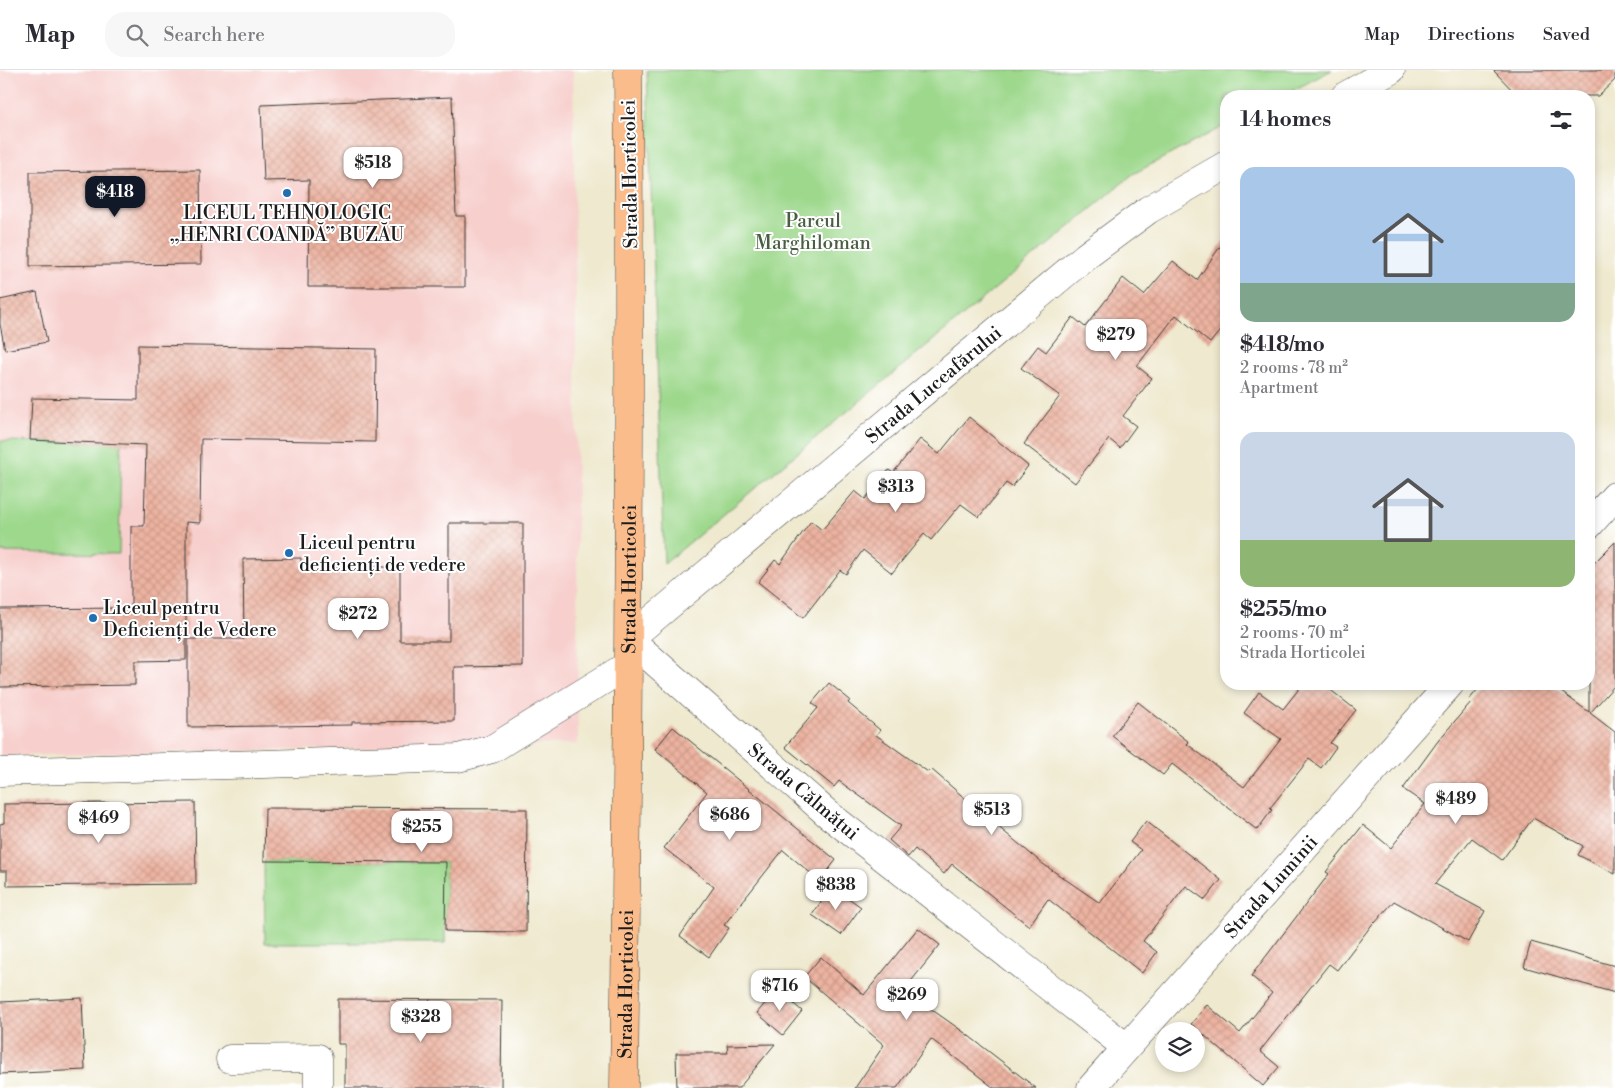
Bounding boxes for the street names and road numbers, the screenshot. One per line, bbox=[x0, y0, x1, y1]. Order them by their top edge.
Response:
street label: Strada Horticolei bbox=[617, 99, 643, 249]
street label: Strada Luceafărului bbox=[861, 321, 1007, 449]
street label: Strada Horticolei bbox=[617, 504, 642, 654]
street label: Strada Călmățui bbox=[743, 738, 864, 845]
street label: Strada Luminii bbox=[1219, 830, 1323, 943]
street label: Strada Horticolei bbox=[613, 909, 639, 1059]

